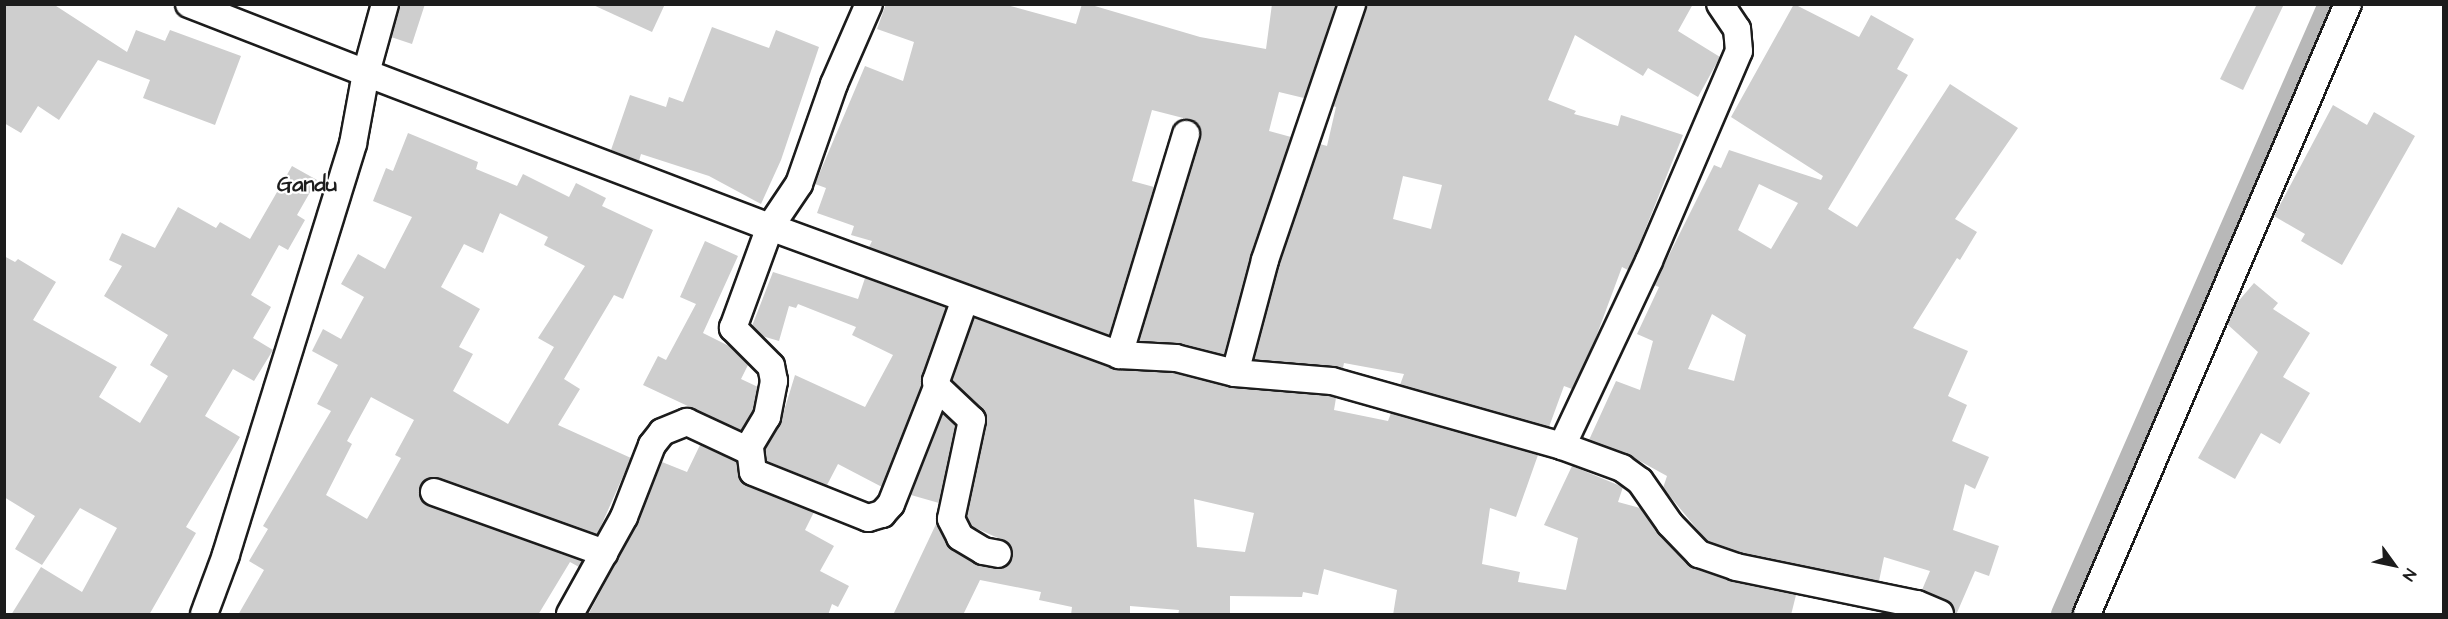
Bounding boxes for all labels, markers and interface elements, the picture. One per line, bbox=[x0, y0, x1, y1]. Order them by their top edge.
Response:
district label: Gandu bbox=[277, 172, 337, 198]
north arrow bbox=[2364, 535, 2424, 595]
text: N bbox=[2397, 565, 2421, 585]

